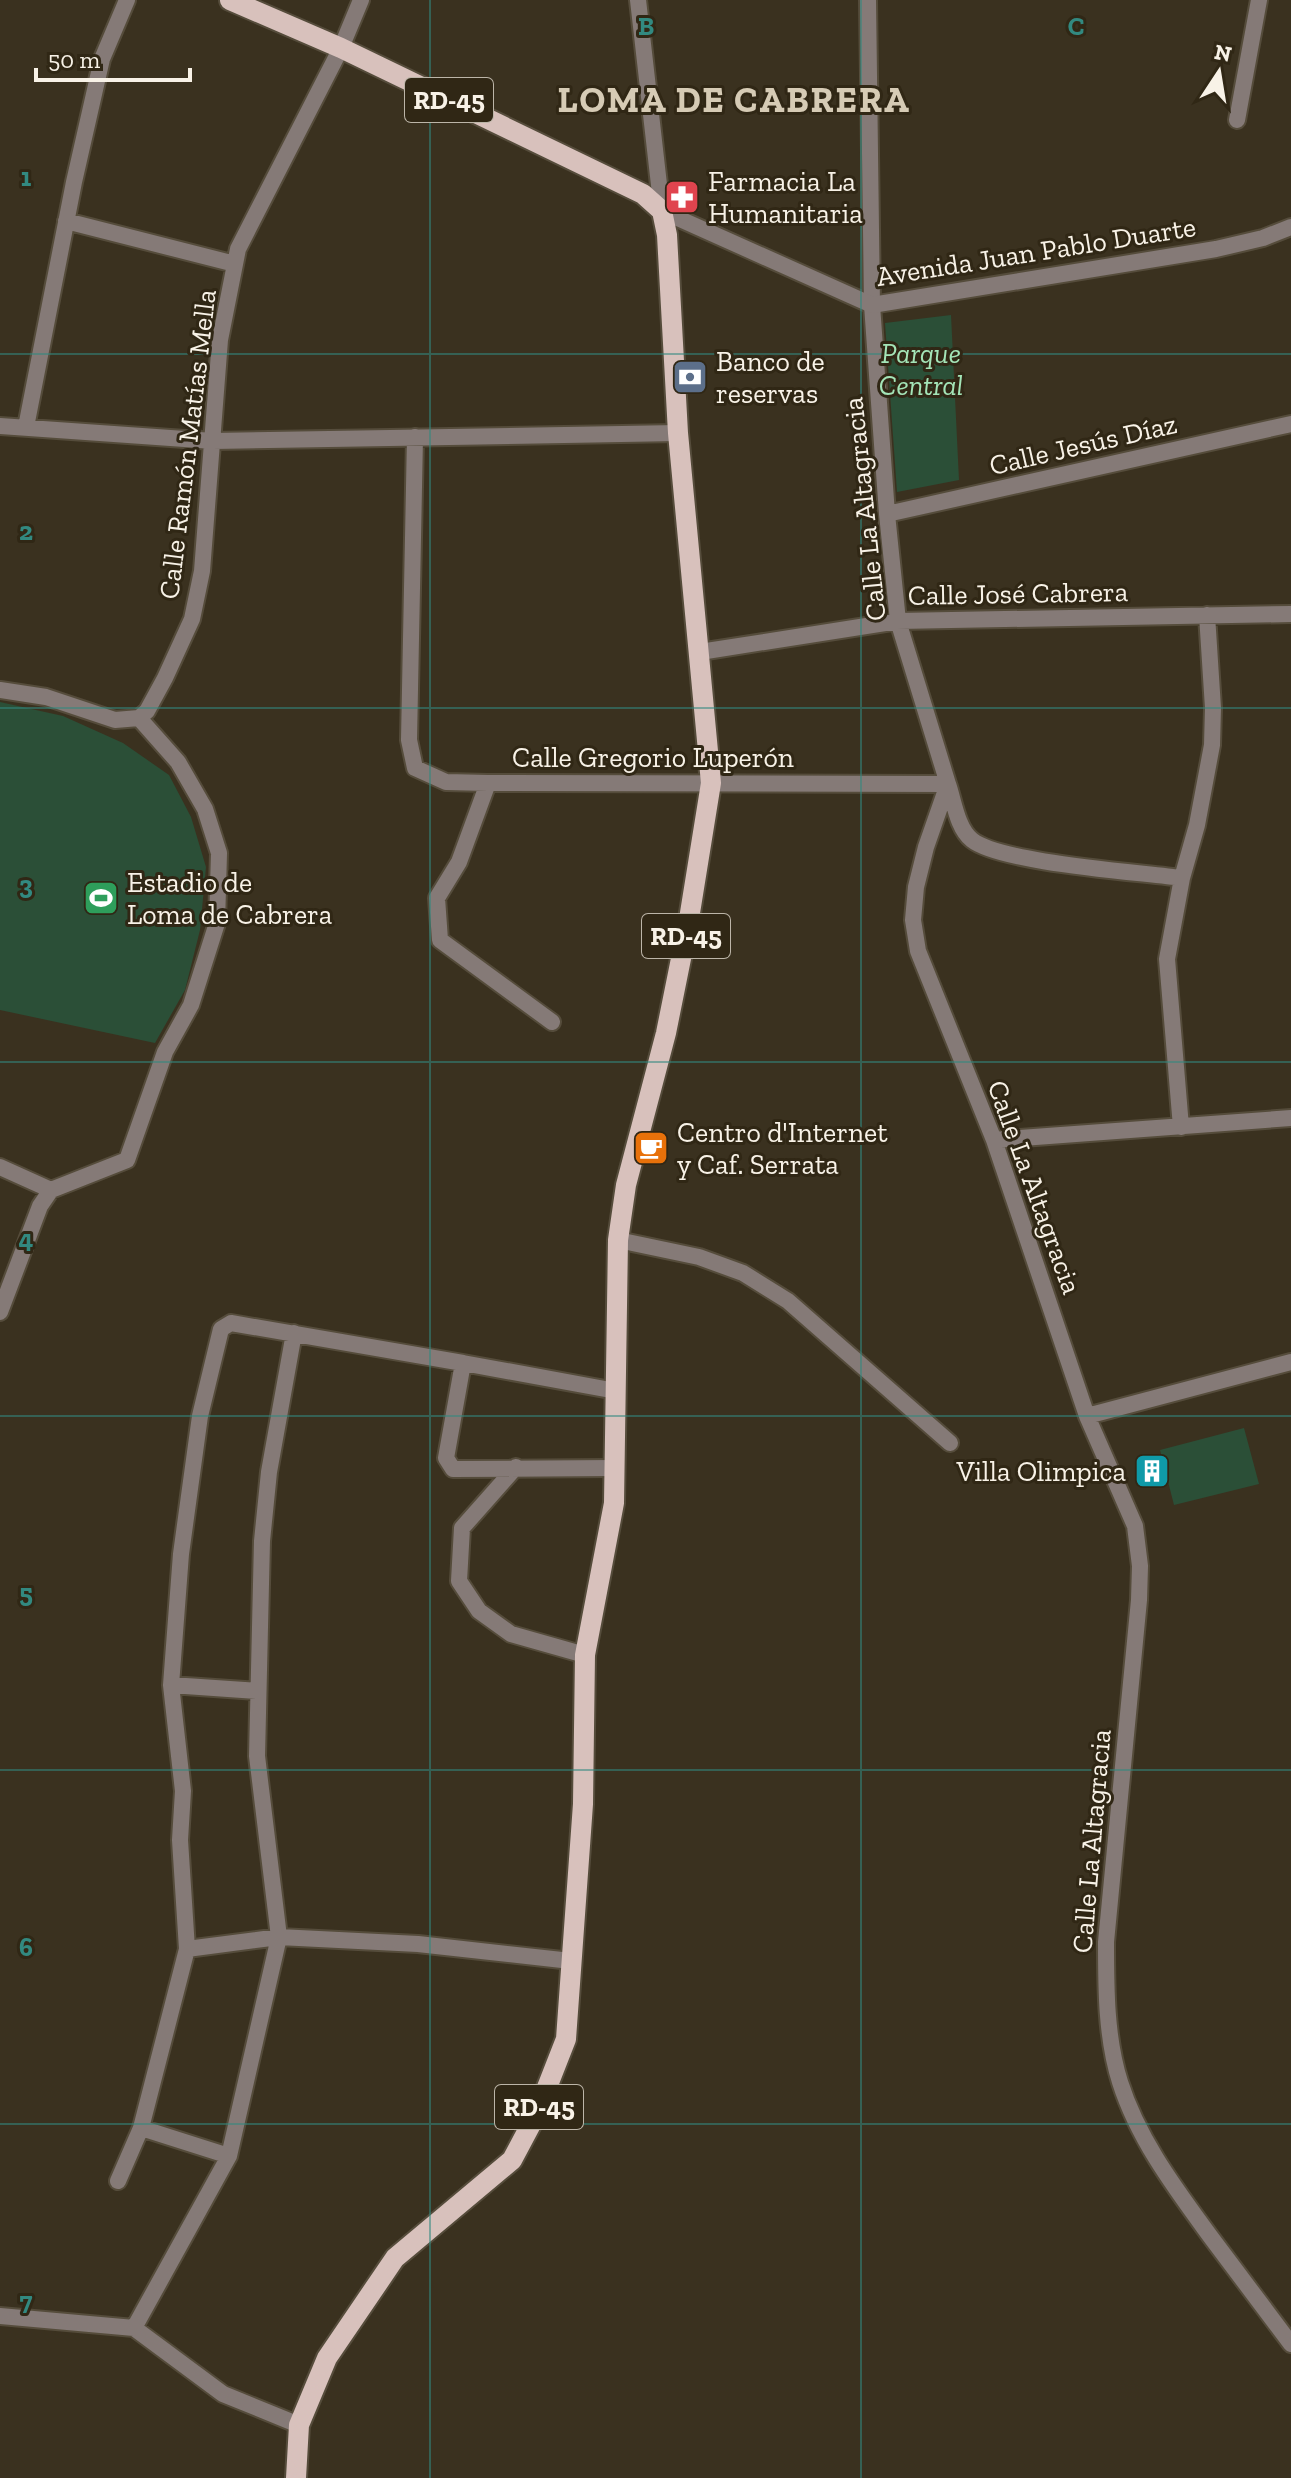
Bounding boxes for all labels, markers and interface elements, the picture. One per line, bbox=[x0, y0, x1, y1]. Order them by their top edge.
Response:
text: B bbox=[638, 10, 654, 42]
text: C bbox=[1068, 10, 1084, 42]
scale bar bbox=[36, 32, 190, 82]
north arrow bbox=[1179, 32, 1259, 112]
text: N bbox=[1212, 38, 1234, 68]
text: 50 m bbox=[48, 45, 101, 74]
road number: RD-45 bbox=[405, 78, 493, 122]
district label: LOMA DE CABRERA bbox=[557, 78, 911, 121]
text: 1 bbox=[21, 161, 32, 193]
place label: Farmacia La Humanitaria bbox=[708, 165, 863, 230]
pharmacy icon: Farmacia La Humanitaria bbox=[663, 178, 701, 216]
street label: Avenida Juan Pablo Duarte bbox=[874, 210, 1198, 293]
street label: Calle Ramón Matías Mella bbox=[152, 287, 223, 601]
park label: Parque Central bbox=[879, 337, 963, 402]
place label: Banco de reservas bbox=[716, 345, 825, 410]
bank icon: Banco de reservas bbox=[671, 358, 709, 396]
street label: Calle La Altagracia bbox=[836, 395, 893, 622]
street label: Calle Jesús Díaz bbox=[986, 407, 1180, 482]
text: 2 bbox=[19, 515, 33, 547]
street label: Calle José Cabrera bbox=[907, 575, 1129, 612]
street label: Calle Gregorio Luperón bbox=[512, 741, 794, 774]
place label: Estadio de Loma de Cabrera bbox=[127, 866, 333, 931]
text: 3 bbox=[19, 869, 33, 901]
sports icon: Estadio de Loma de Cabrera bbox=[82, 879, 120, 917]
road number: RD-45 bbox=[642, 914, 730, 958]
street label: Calle La Altagracia bbox=[981, 1076, 1089, 1299]
place label: Centro d'Internet y Caf. Serrata bbox=[677, 1116, 888, 1181]
cafe icon: Centro d'Internet y Caf. Serrata bbox=[632, 1129, 670, 1167]
text: 4 bbox=[19, 1223, 34, 1255]
building icon: Villa Olimpica bbox=[1133, 1452, 1171, 1490]
place label: Villa Olimpica bbox=[956, 1455, 1126, 1488]
text: 5 bbox=[19, 1577, 33, 1609]
street label: Calle La Altagracia bbox=[1065, 1727, 1118, 1954]
text: 6 bbox=[19, 1931, 33, 1963]
road number: RD-45 bbox=[495, 2085, 583, 2129]
text: 7 bbox=[20, 2285, 33, 2317]

